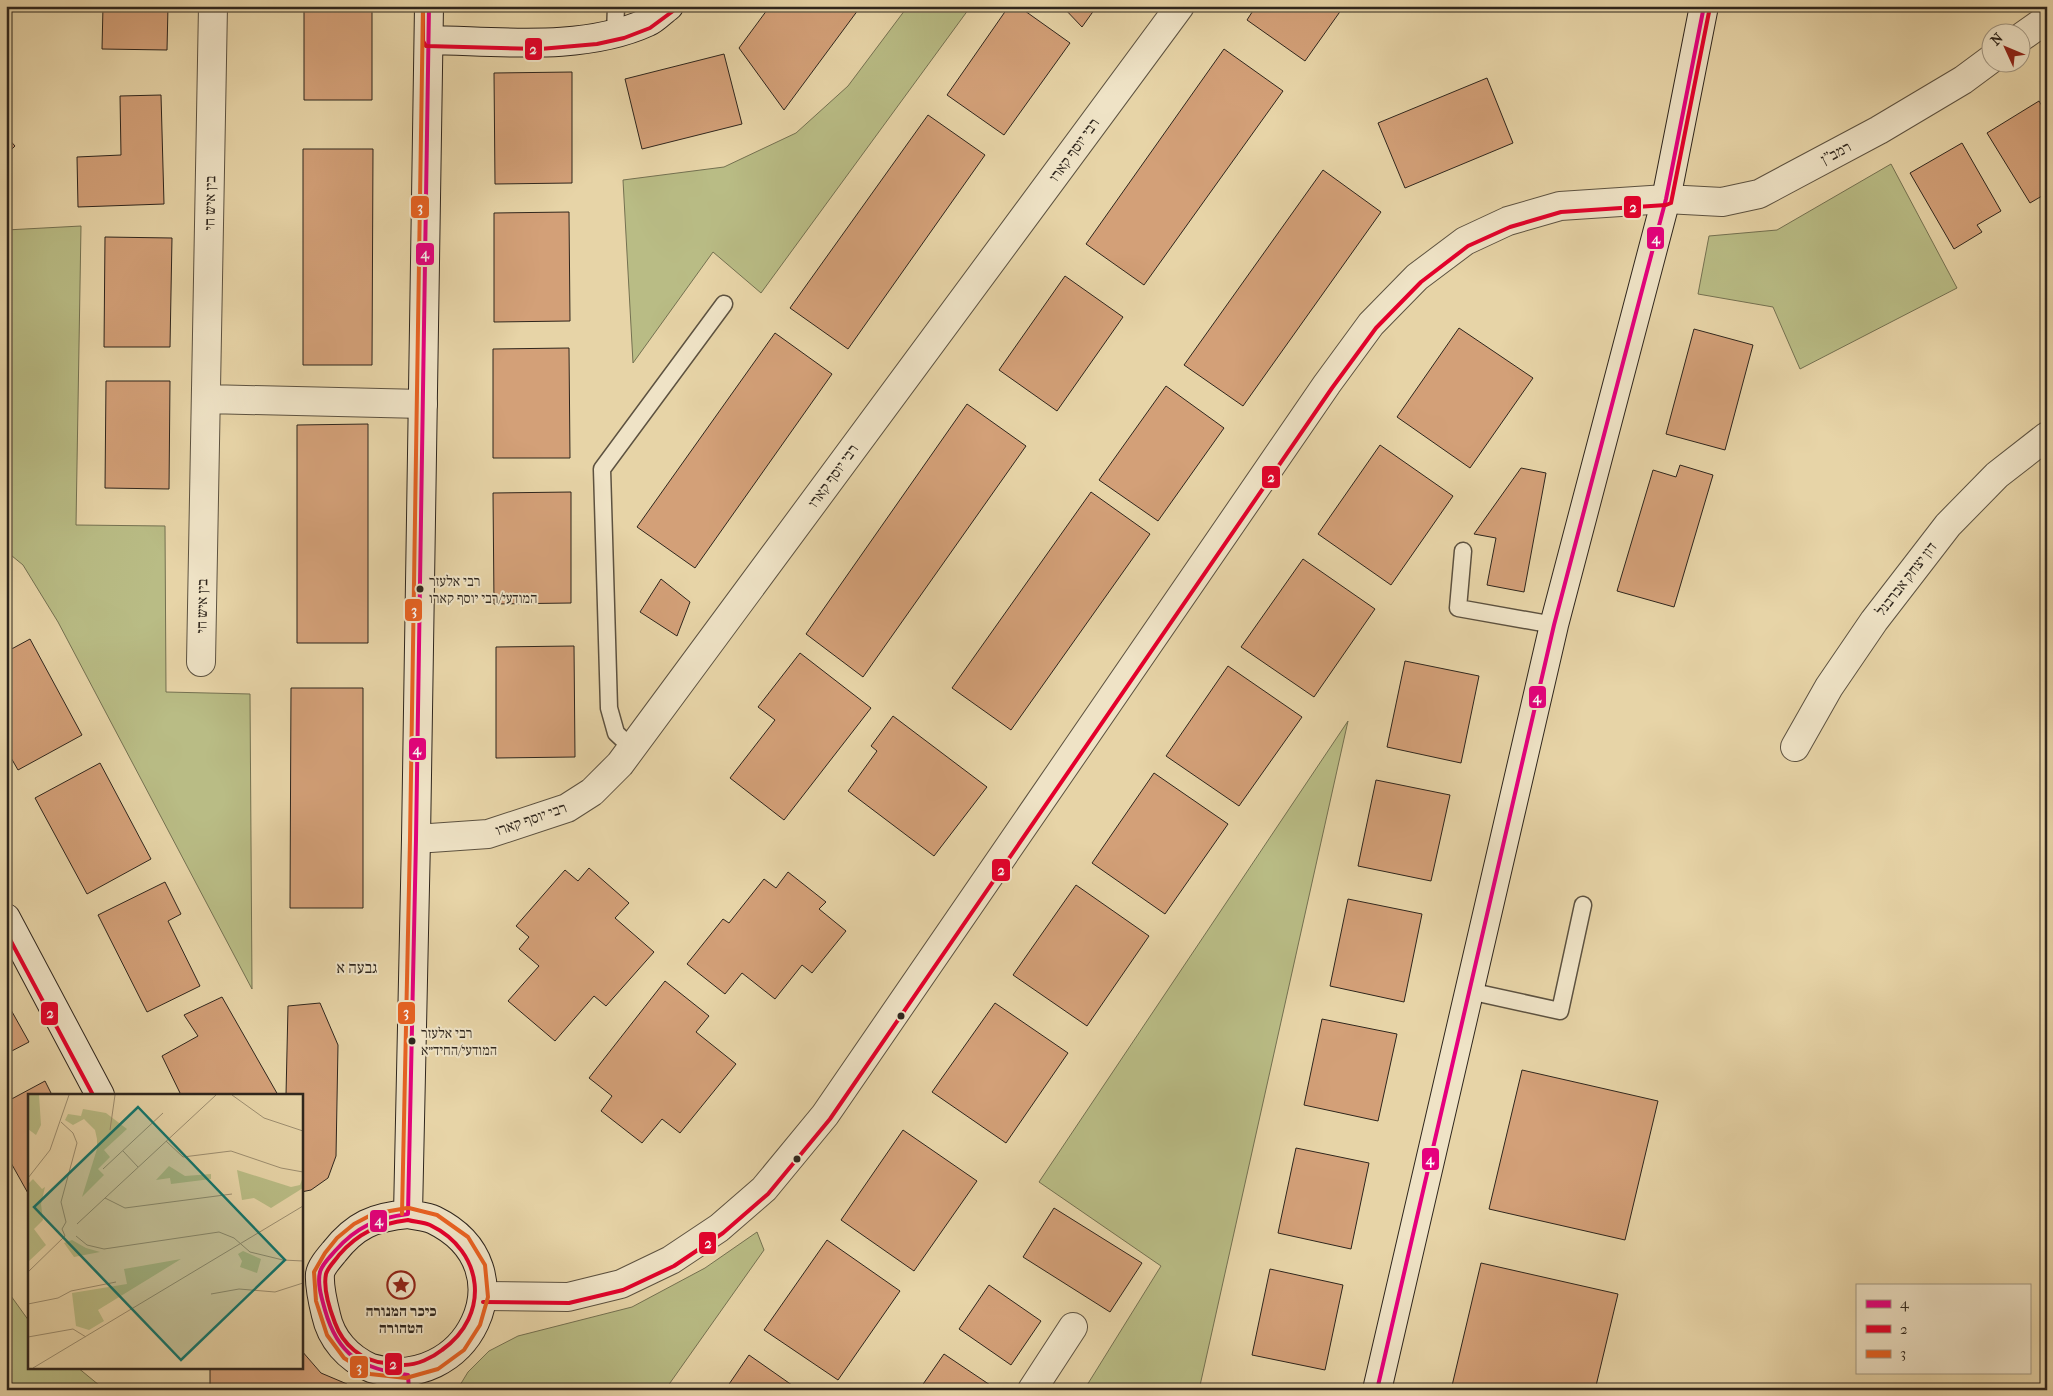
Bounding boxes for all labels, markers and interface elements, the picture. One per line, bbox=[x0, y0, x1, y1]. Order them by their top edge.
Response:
north arrow bbox=[1980, 22, 2030, 72]
text: N bbox=[1987, 29, 2007, 49]
line badge: 2 bbox=[524, 37, 543, 61]
text: 2 bbox=[529, 41, 537, 58]
street label: רבי יוסף קארו bbox=[1045, 115, 1103, 185]
street label: רמב"ן bbox=[1818, 138, 1854, 168]
street label: בין איש חי bbox=[201, 175, 219, 231]
line badge: 3 bbox=[410, 195, 430, 219]
line badge: 2 bbox=[1623, 195, 1642, 219]
text: 3 bbox=[417, 199, 423, 216]
text: 2 bbox=[1629, 199, 1637, 216]
line badge: 4 bbox=[1646, 226, 1665, 250]
text: 4 bbox=[1651, 230, 1661, 247]
line badge: 4 bbox=[415, 242, 435, 266]
text: 4 bbox=[420, 245, 430, 262]
street label: רבי יוסף קארו bbox=[804, 441, 862, 511]
line badge: 2 bbox=[1261, 465, 1281, 489]
text: 2 bbox=[1267, 469, 1275, 486]
street label: דון יצחק אברבנל bbox=[1871, 538, 1941, 620]
place label: רבי אלעזר המודעי/רבי יוסף קארו bbox=[429, 573, 537, 607]
street label: בין איש חי bbox=[193, 578, 211, 634]
marker: רבי אלעזר המודעי/רבי יוסף קארו bbox=[415, 584, 425, 594]
line badge: 3 bbox=[404, 598, 423, 622]
text: 3 bbox=[411, 602, 417, 619]
line badge: 4 bbox=[1528, 685, 1547, 709]
text: 4 bbox=[1532, 689, 1542, 706]
line badge: 4 bbox=[408, 737, 427, 761]
text: 4 bbox=[412, 741, 422, 758]
street label: רבי יוסף קארו bbox=[493, 798, 569, 840]
line badge: 2 bbox=[991, 858, 1011, 882]
text: 2 bbox=[997, 862, 1005, 879]
district label: גבעה א bbox=[336, 958, 378, 977]
line badge: 2 bbox=[40, 1001, 59, 1026]
line badge: 3 bbox=[397, 1001, 416, 1025]
text: 3 bbox=[403, 1004, 409, 1021]
text: 2 bbox=[46, 1005, 54, 1022]
unlabelled marker bbox=[896, 1011, 906, 1021]
place label: רבי אלעזר המודעי/החיד״א bbox=[421, 1025, 497, 1059]
marker: רבי אלעזר המודעי/החיד״א bbox=[407, 1036, 417, 1046]
inset map bbox=[28, 1094, 302, 1368]
line badge: 4 bbox=[1421, 1147, 1440, 1171]
text: 4 bbox=[1425, 1151, 1435, 1168]
unlabelled marker bbox=[792, 1154, 802, 1164]
line badge: 4 bbox=[369, 1209, 388, 1233]
text: 4 bbox=[374, 1212, 384, 1229]
line badge: 2 bbox=[698, 1231, 717, 1255]
text: 2 bbox=[704, 1235, 712, 1252]
place icon: כיכר המנורה הטהורה bbox=[386, 1270, 416, 1300]
legend bbox=[1856, 1284, 2030, 1374]
text: 4 bbox=[1900, 1294, 1910, 1312]
place label: כיכר המנורה הטהורה bbox=[365, 1302, 437, 1337]
text: 2 bbox=[1900, 1320, 1908, 1338]
text: 3 bbox=[1900, 1344, 1906, 1362]
line badge: 2 bbox=[384, 1352, 403, 1376]
line badge: 3 bbox=[349, 1355, 369, 1379]
text: 2 bbox=[389, 1356, 397, 1373]
text: 3 bbox=[356, 1359, 362, 1376]

